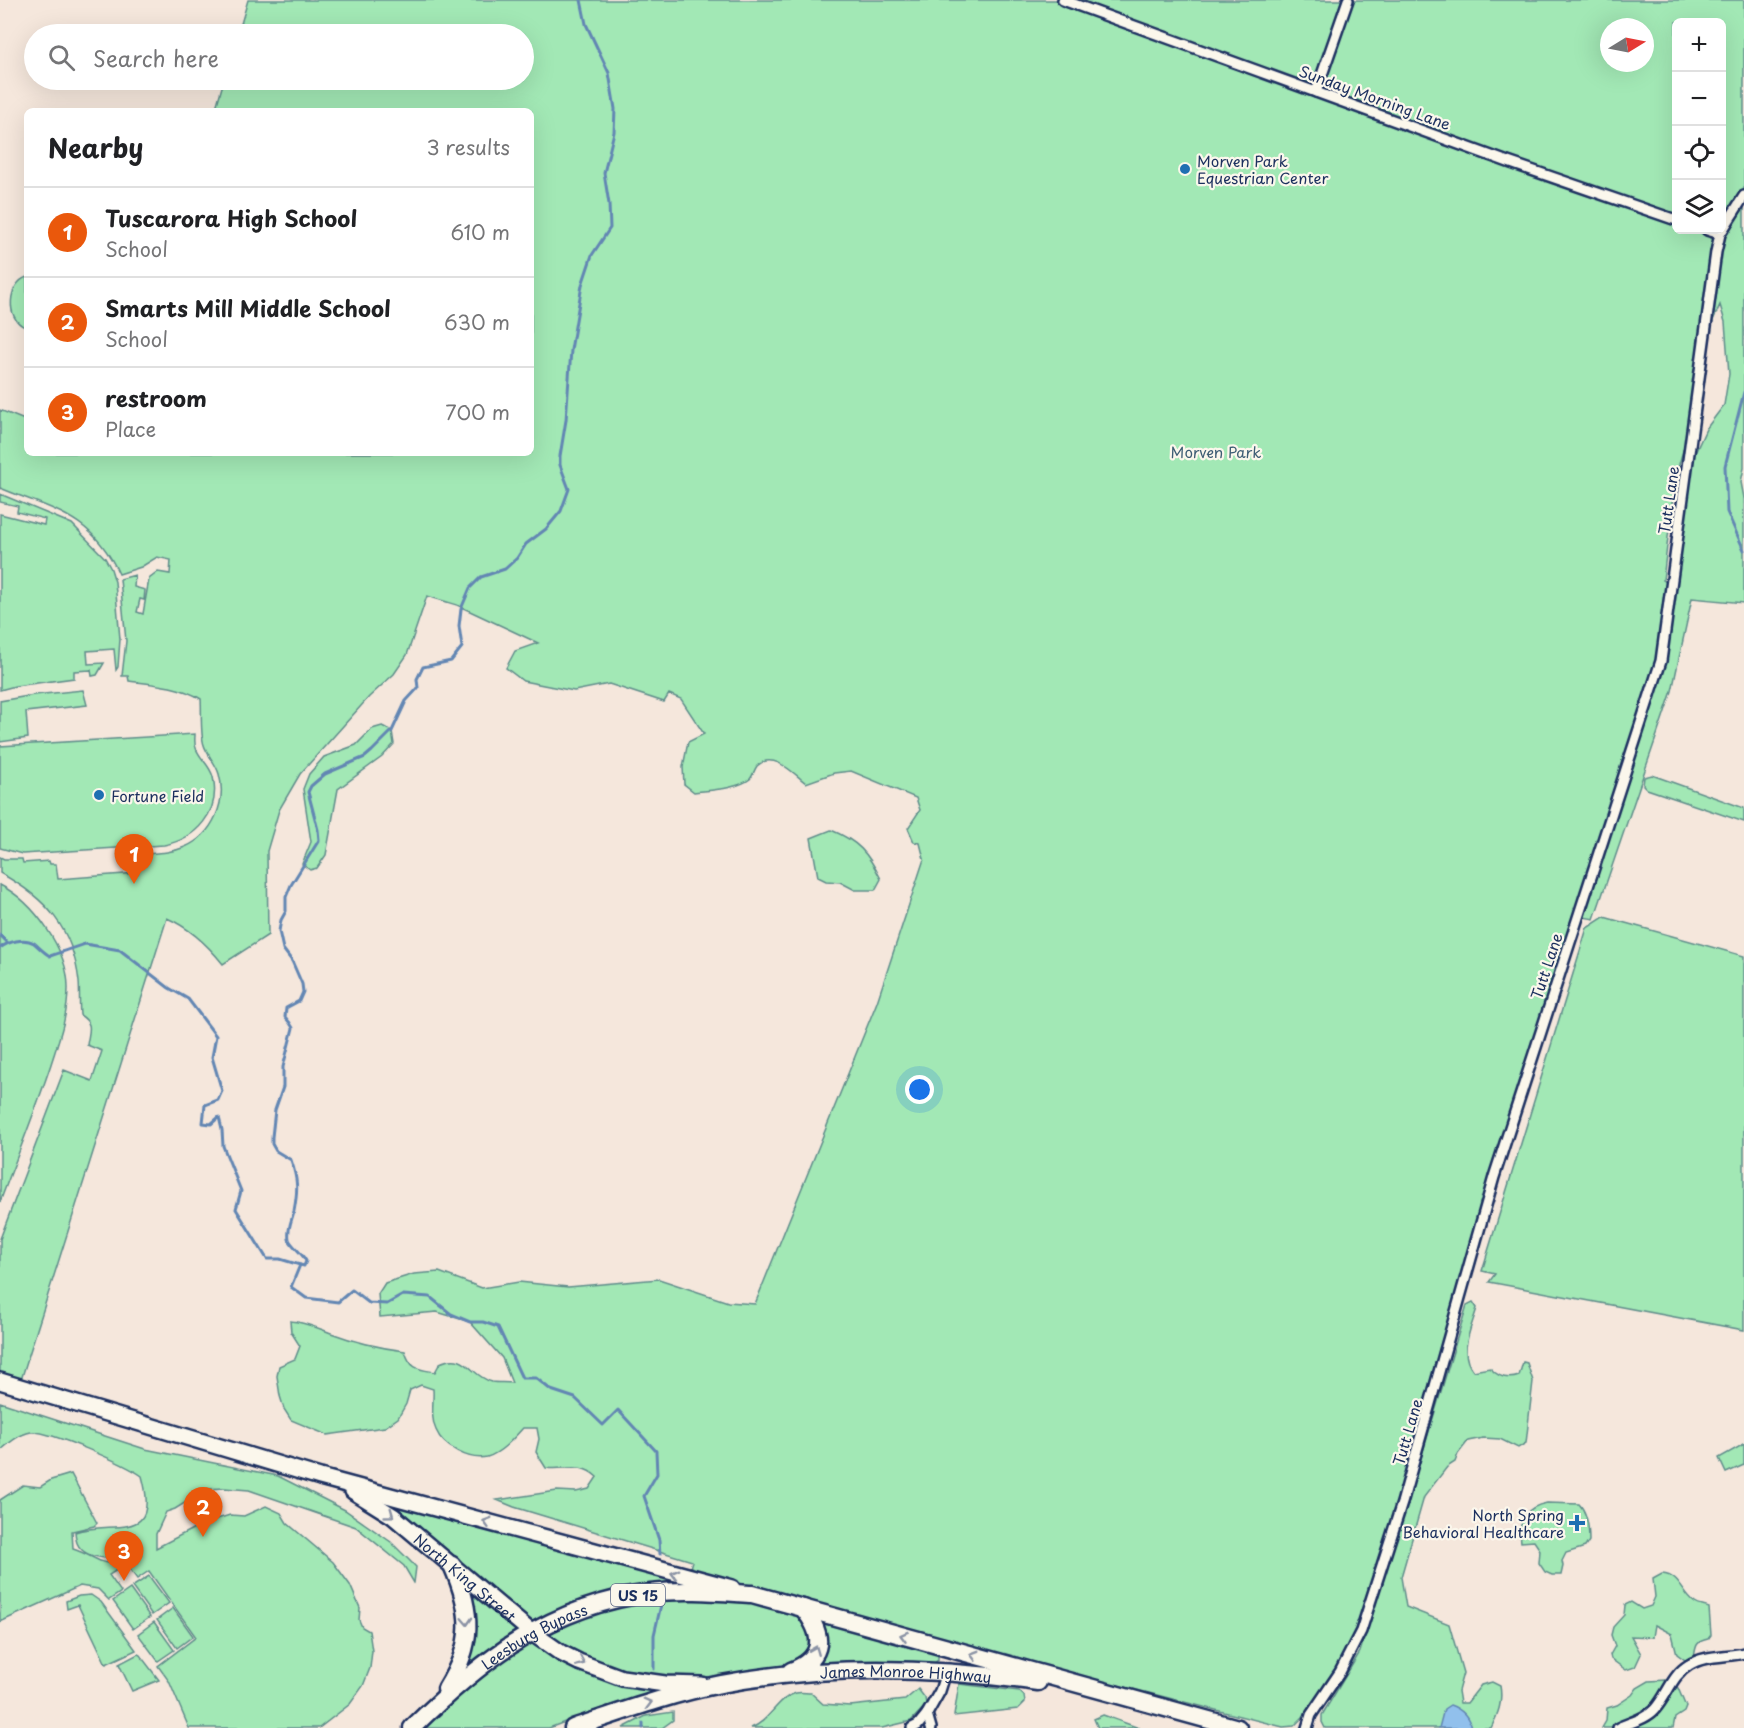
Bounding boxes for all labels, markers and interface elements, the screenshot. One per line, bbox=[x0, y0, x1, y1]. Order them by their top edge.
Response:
north arrow bbox=[1600, 18, 1654, 72]
map controls bbox=[1672, 18, 1726, 234]
button: + bbox=[1672, 18, 1726, 72]
search box bbox=[24, 24, 534, 90]
icon: search bbox=[45, 41, 78, 74]
text: Search here bbox=[93, 41, 219, 74]
street label: Sunday Morning Lane bbox=[1296, 59, 1454, 135]
button: − bbox=[1672, 72, 1726, 126]
button: locate bbox=[1672, 126, 1726, 180]
text: Nearby bbox=[48, 128, 143, 167]
text: 3 results bbox=[427, 132, 510, 162]
place label: Morven Park Equestrian Center bbox=[1197, 149, 1328, 189]
marker: Morven Park Equestrian Center bbox=[1178, 162, 1192, 176]
button: layers bbox=[1672, 180, 1726, 234]
text: Tuscarora High School bbox=[105, 201, 357, 234]
text: 1 bbox=[63, 217, 72, 247]
text: 610 m bbox=[450, 217, 510, 247]
text: School bbox=[105, 234, 168, 264]
text: Smarts Mill Middle School bbox=[105, 291, 391, 324]
text: 2 bbox=[60, 307, 75, 337]
text: 630 m bbox=[444, 307, 510, 337]
text: School bbox=[105, 324, 168, 354]
text: restroom bbox=[105, 381, 207, 414]
text: 3 bbox=[61, 397, 74, 427]
text: 700 m bbox=[445, 397, 510, 427]
text: Place bbox=[105, 414, 156, 444]
park label: Morven Park bbox=[1171, 440, 1261, 463]
street label: Tutt Lane bbox=[1652, 464, 1684, 536]
place label: Fortune Field bbox=[111, 784, 204, 807]
marker: Fortune Field bbox=[92, 788, 106, 802]
pin: 1 bbox=[114, 834, 154, 884]
street label: Tutt Lane bbox=[1524, 930, 1568, 1002]
your location bbox=[905, 1075, 934, 1104]
street label: Tutt Lane bbox=[1386, 1396, 1428, 1468]
pin: 2 bbox=[184, 1488, 222, 1537]
place label: North Spring Behavioral Healthcare bbox=[1403, 1503, 1564, 1543]
one-way arrow bbox=[383, 1506, 394, 1517]
marker: North Spring Behavioral Healthcare bbox=[1568, 1514, 1586, 1532]
one-way arrow bbox=[482, 1517, 492, 1530]
street label: North King Street bbox=[409, 1527, 522, 1627]
pin: 3 bbox=[104, 1532, 144, 1581]
one-way arrow bbox=[670, 1568, 680, 1581]
road number: US 15 bbox=[611, 1584, 665, 1606]
street label: Leesburg Bypass bbox=[476, 1597, 590, 1674]
one-way arrow bbox=[460, 1617, 473, 1626]
one-way arrow bbox=[900, 1631, 910, 1643]
one-way arrow bbox=[808, 1645, 820, 1656]
one-way arrow bbox=[969, 1650, 979, 1663]
one-way arrow bbox=[575, 1655, 586, 1667]
street label: James Monroe Highway bbox=[819, 1658, 993, 1688]
one-way arrow bbox=[642, 1698, 653, 1710]

